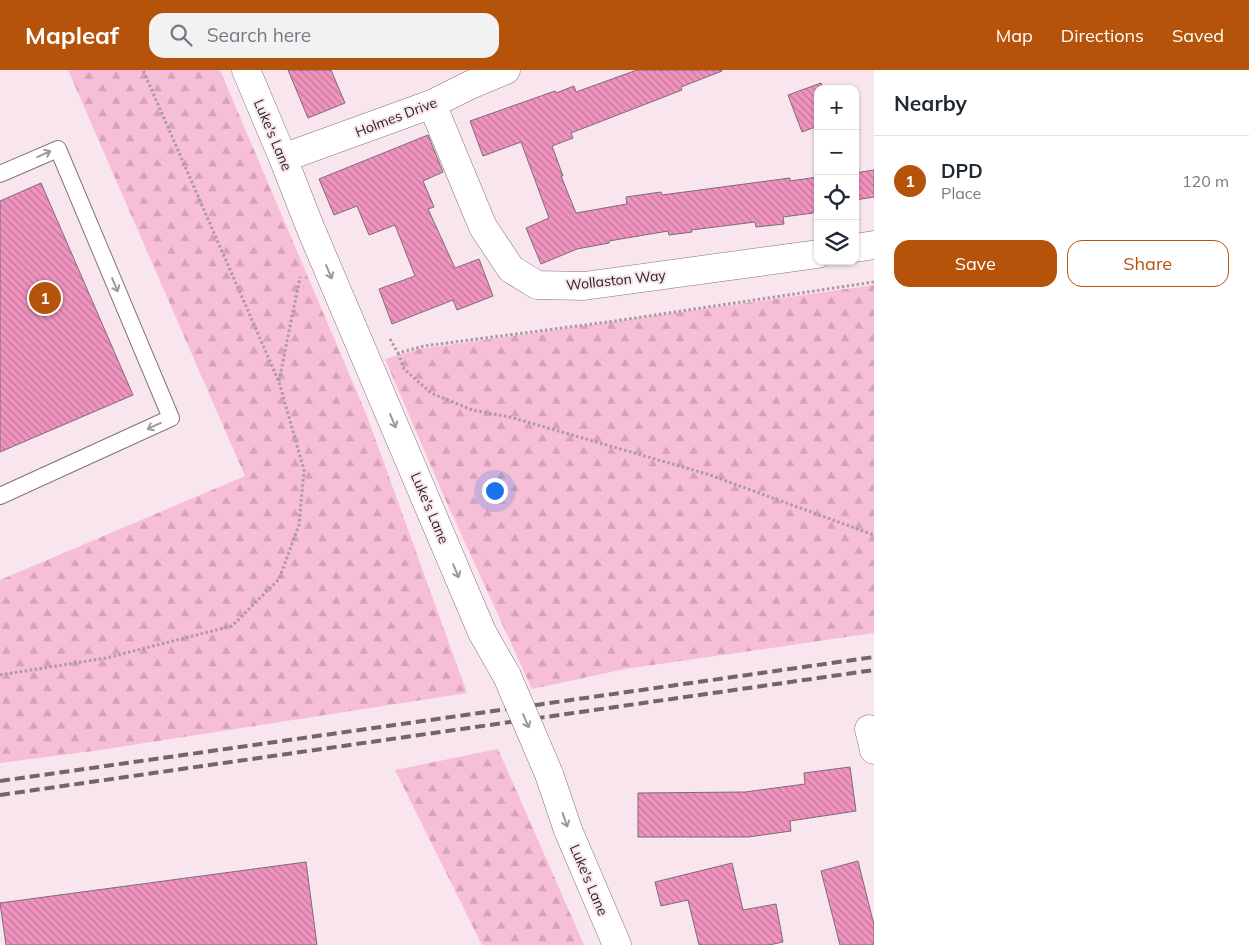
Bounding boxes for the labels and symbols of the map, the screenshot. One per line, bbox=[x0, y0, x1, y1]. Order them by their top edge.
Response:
street label: Holmes Drive bbox=[352, 93, 440, 141]
street label: Luke's Lane bbox=[250, 97, 296, 173]
one-way arrow bbox=[37, 149, 52, 159]
one-way arrow bbox=[325, 264, 335, 279]
street label: Wollaston Way bbox=[565, 266, 667, 294]
one-way arrow bbox=[111, 277, 121, 292]
pin: 1 bbox=[29, 279, 61, 317]
one-way arrow bbox=[389, 414, 398, 429]
one-way arrow bbox=[147, 421, 162, 431]
street label: Luke's Lane bbox=[407, 470, 453, 546]
your location bbox=[482, 478, 508, 504]
one-way arrow bbox=[452, 563, 462, 578]
one-way arrow bbox=[522, 713, 532, 728]
one-way arrow bbox=[561, 812, 570, 828]
street label: Luke's Lane bbox=[566, 842, 612, 918]

